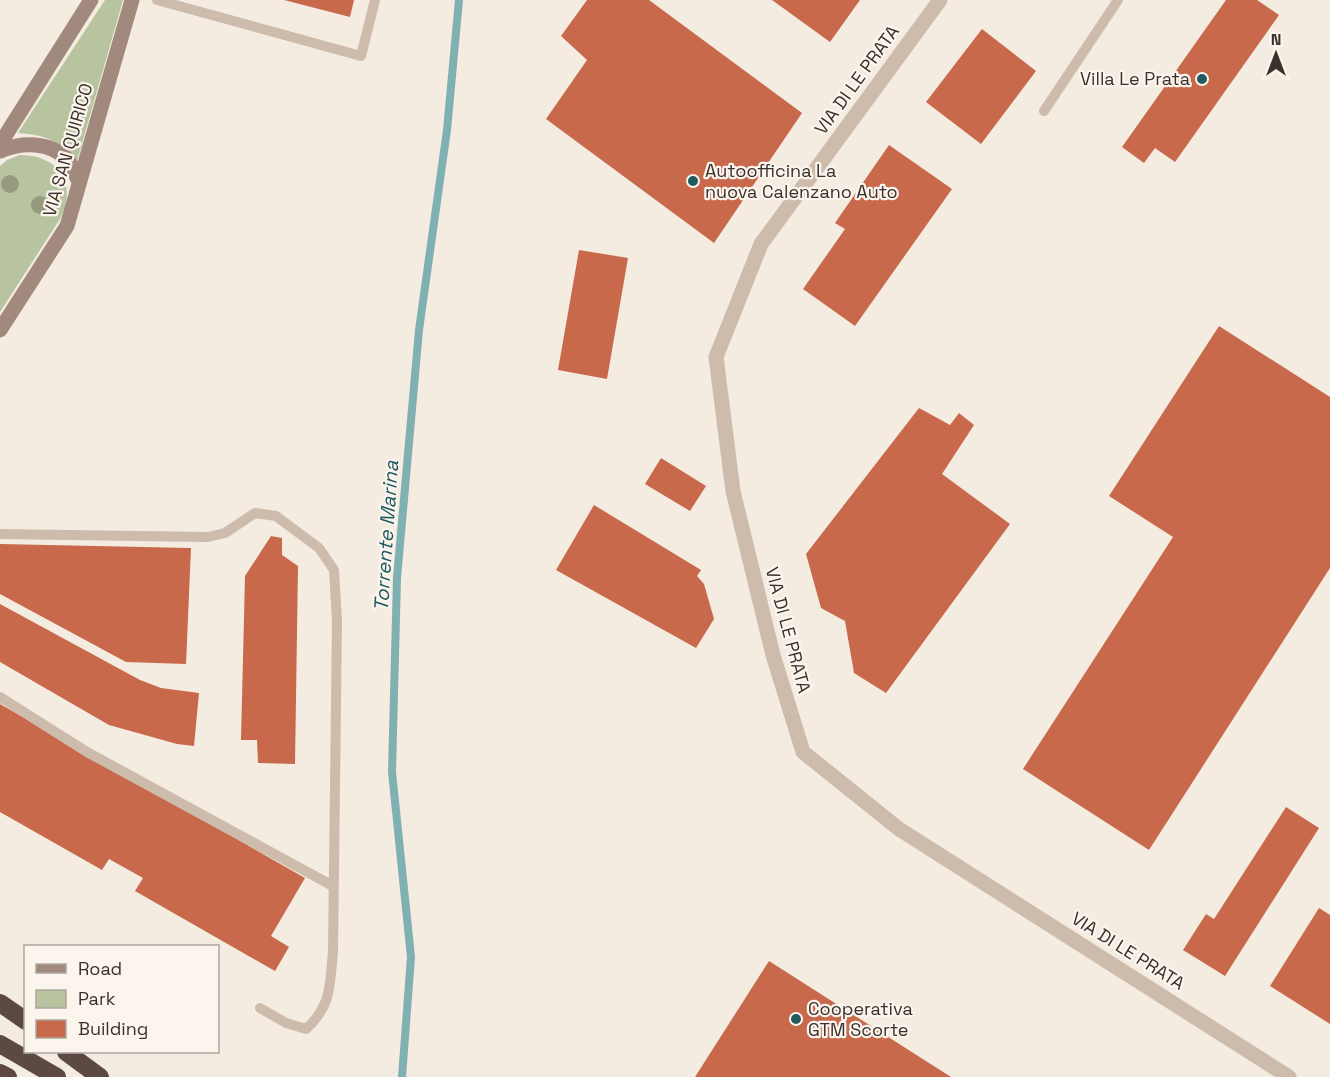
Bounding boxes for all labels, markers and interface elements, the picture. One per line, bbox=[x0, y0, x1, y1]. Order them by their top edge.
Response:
street label: VIA DI LE PRATA bbox=[809, 21, 904, 139]
north arrow bbox=[1246, 24, 1306, 84]
text: N bbox=[1271, 29, 1281, 50]
place label: Villa Le Prata bbox=[1080, 67, 1190, 90]
marker: Villa Le Prata bbox=[1195, 72, 1209, 86]
street label: VIA SAN QUIRICO bbox=[37, 80, 98, 219]
place label: Autoofficina La nuova Calenzano Auto bbox=[705, 159, 898, 203]
marker: Autoofficina La nuova Calenzano Auto bbox=[686, 174, 700, 188]
water label: Torrente Marina bbox=[368, 459, 404, 612]
street label: VIA DI LE PRATA bbox=[761, 564, 816, 695]
street label: VIA DI LE PRATA bbox=[1067, 907, 1189, 995]
legend bbox=[24, 945, 219, 1053]
text: Road bbox=[78, 957, 122, 980]
text: Park bbox=[78, 987, 116, 1010]
place label: Cooperativa GTM Scorte bbox=[808, 997, 913, 1041]
marker: Cooperativa GTM Scorte bbox=[789, 1012, 803, 1026]
text: Building bbox=[78, 1017, 148, 1040]

